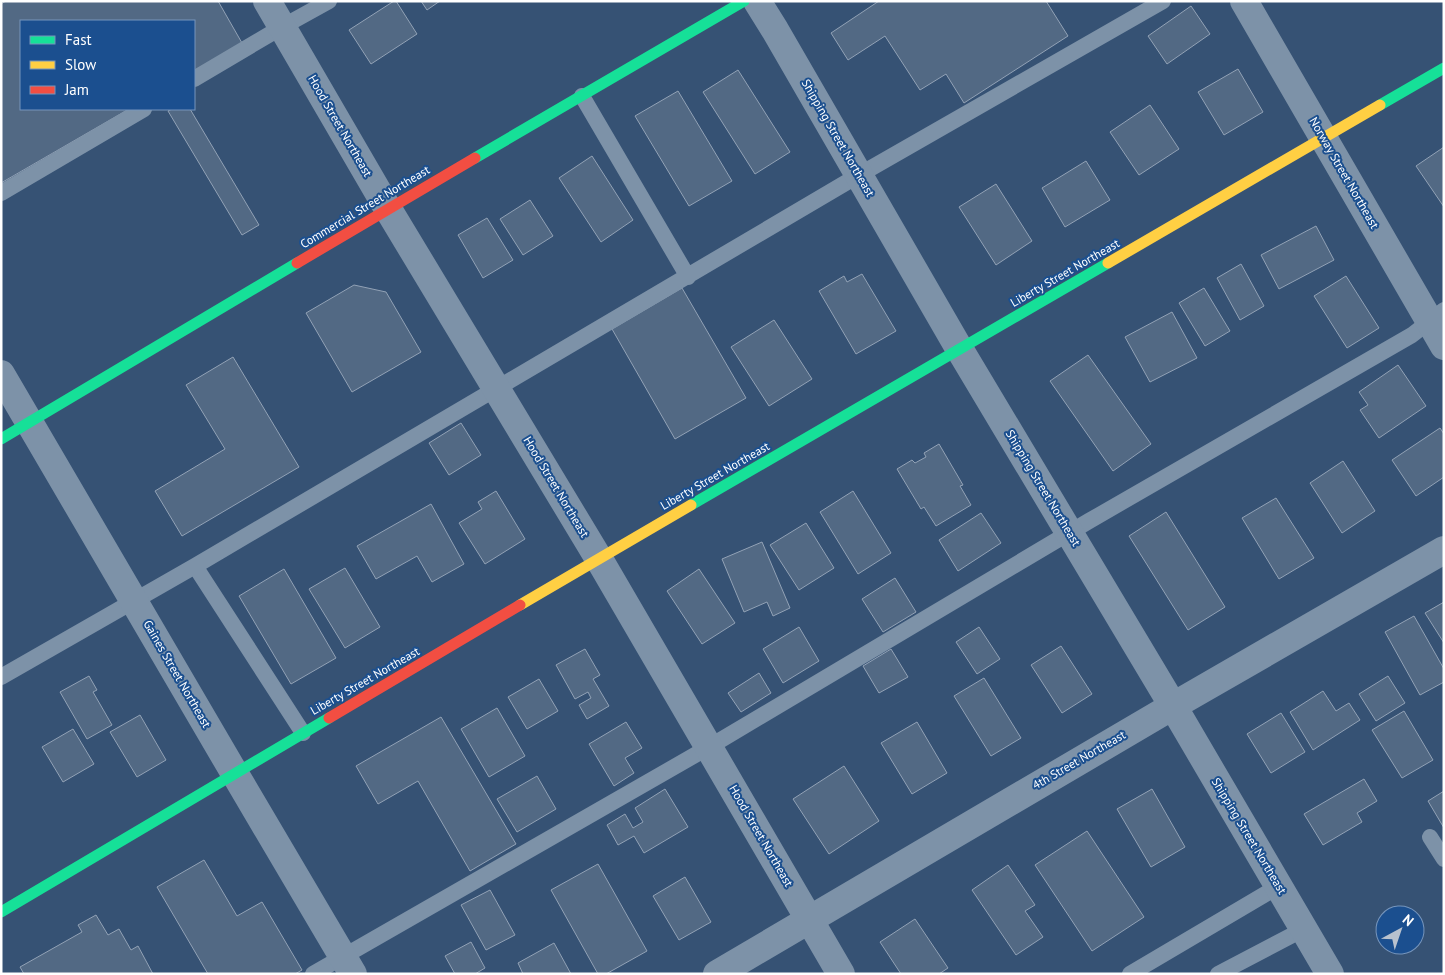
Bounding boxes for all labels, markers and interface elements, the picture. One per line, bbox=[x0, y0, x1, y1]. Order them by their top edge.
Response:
legend bbox=[20, 20, 195, 110]
text: Fast bbox=[65, 30, 92, 49]
text: Slow bbox=[65, 55, 96, 74]
street label: Hood Street Northeast bbox=[305, 72, 376, 179]
street label: Shipping Street Northeast bbox=[799, 76, 878, 199]
text: Jam bbox=[64, 80, 89, 99]
street label: Norway Street Northeast bbox=[1306, 114, 1383, 231]
street label: Commercial Street Northeast bbox=[297, 162, 432, 251]
street label: Liberty Street Northeast bbox=[1008, 235, 1122, 310]
street label: Shipping Street Northeast bbox=[1003, 427, 1084, 549]
street label: Hood Street Northeast bbox=[520, 434, 593, 540]
street label: Liberty Street Northeast bbox=[658, 438, 772, 513]
street label: Gaines Street Northeast bbox=[140, 617, 214, 730]
street label: Liberty Street Northeast bbox=[308, 643, 422, 718]
street label: 4th Street Northeast bbox=[1030, 727, 1128, 792]
street label: Shipping Street Northeast bbox=[1209, 775, 1290, 897]
street label: Hood Street Northeast bbox=[726, 782, 797, 889]
north arrow bbox=[1375, 905, 1425, 955]
text: N bbox=[1399, 910, 1418, 930]

